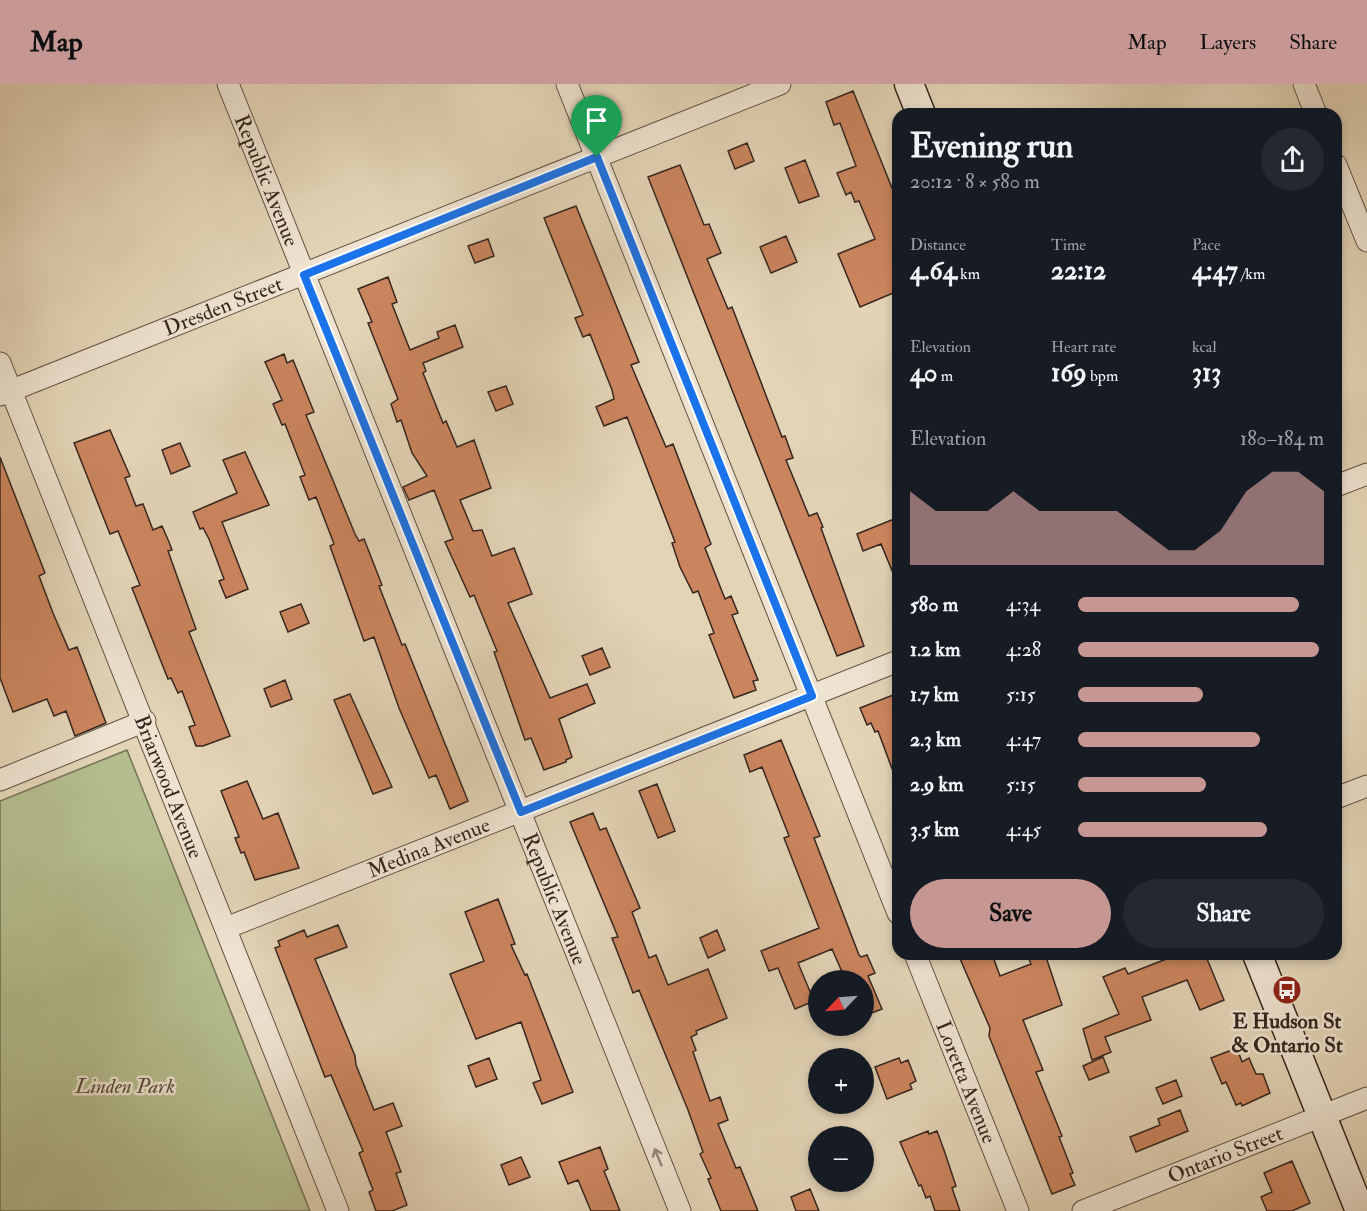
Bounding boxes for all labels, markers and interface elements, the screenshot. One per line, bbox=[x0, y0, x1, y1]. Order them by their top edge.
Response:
text: Map bbox=[30, 25, 83, 60]
text: Map bbox=[1127, 29, 1167, 56]
text: Layers bbox=[1200, 29, 1256, 56]
text: Share bbox=[1289, 29, 1337, 56]
pin bbox=[571, 95, 622, 157]
icon: arrive bbox=[580, 104, 613, 137]
street label: Republic Avenue bbox=[228, 111, 305, 251]
text: Evening run bbox=[910, 126, 1073, 167]
button: share bbox=[1261, 128, 1324, 191]
text: 20:12 · 8 × 580 m bbox=[910, 169, 1040, 194]
text: Distance bbox=[910, 235, 966, 255]
text: Time bbox=[1051, 235, 1086, 255]
text: Pace bbox=[1192, 235, 1221, 255]
text: 4.64 bbox=[910, 255, 957, 287]
text: 22:12 bbox=[1051, 255, 1106, 287]
text: 4:47 bbox=[1192, 255, 1238, 287]
text: km bbox=[957, 264, 980, 284]
text: /km bbox=[1238, 264, 1265, 284]
street label: Dresden Street bbox=[160, 271, 287, 342]
text: Elevation bbox=[910, 337, 971, 357]
text: Heart rate bbox=[1051, 337, 1116, 357]
text: kcal bbox=[1192, 337, 1217, 357]
text: 40 bbox=[910, 357, 937, 389]
text: 169 bbox=[1051, 357, 1087, 389]
text: 313 bbox=[1192, 357, 1221, 389]
text: m bbox=[937, 366, 953, 386]
text: bpm bbox=[1087, 366, 1118, 386]
text: Elevation bbox=[910, 426, 986, 451]
text: 180–184 m bbox=[1240, 426, 1324, 451]
text: 580 m bbox=[910, 592, 958, 617]
text: 4:34 bbox=[1006, 592, 1040, 617]
text: 1.2 km bbox=[910, 637, 960, 662]
text: 4:28 bbox=[1006, 637, 1041, 662]
text: 1.7 km bbox=[910, 682, 959, 707]
text: 5:15 bbox=[1006, 682, 1036, 707]
street label: Briarwood Avenue bbox=[128, 711, 209, 863]
text: 2.3 km bbox=[910, 727, 961, 752]
text: 4:47 bbox=[1006, 727, 1041, 752]
text: 2.9 km bbox=[910, 772, 964, 797]
text: 5:15 bbox=[1006, 772, 1036, 797]
street label: Medina Avenue bbox=[364, 811, 494, 884]
text: 3.5 km bbox=[910, 817, 959, 842]
text: 4:45 bbox=[1006, 817, 1041, 842]
street label: Republic Avenue bbox=[516, 829, 593, 969]
button: Save bbox=[910, 879, 1111, 948]
button: Share bbox=[1123, 879, 1324, 948]
north arrow bbox=[808, 970, 874, 1036]
map controls bbox=[808, 970, 874, 1192]
bus stop icon: E Hudson St & Ontario St bbox=[1271, 974, 1303, 1006]
place label: E Hudson St & Ontario St bbox=[1231, 1008, 1343, 1059]
street label: Loretta Avenue bbox=[929, 1017, 1003, 1148]
button: + bbox=[808, 1048, 874, 1114]
park label: Linden Park bbox=[74, 1073, 175, 1100]
street label: Ontario Street bbox=[1164, 1120, 1287, 1190]
button: − bbox=[808, 1126, 874, 1192]
one-way arrow bbox=[652, 1148, 663, 1166]

